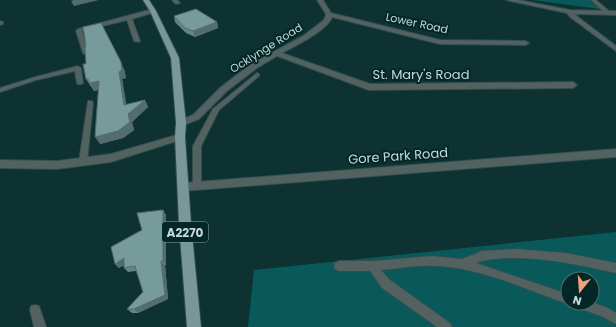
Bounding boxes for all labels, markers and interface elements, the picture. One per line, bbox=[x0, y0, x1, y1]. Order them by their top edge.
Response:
street label: Lower Road bbox=[384, 9, 450, 37]
street label: Ocklynge Road bbox=[227, 19, 305, 77]
street label: St. Mary's Road bbox=[373, 65, 469, 84]
street label: Gore Park Road bbox=[347, 143, 449, 169]
road number: A2270 bbox=[162, 222, 208, 242]
north arrow bbox=[560, 271, 600, 311]
text: N bbox=[571, 292, 583, 309]

